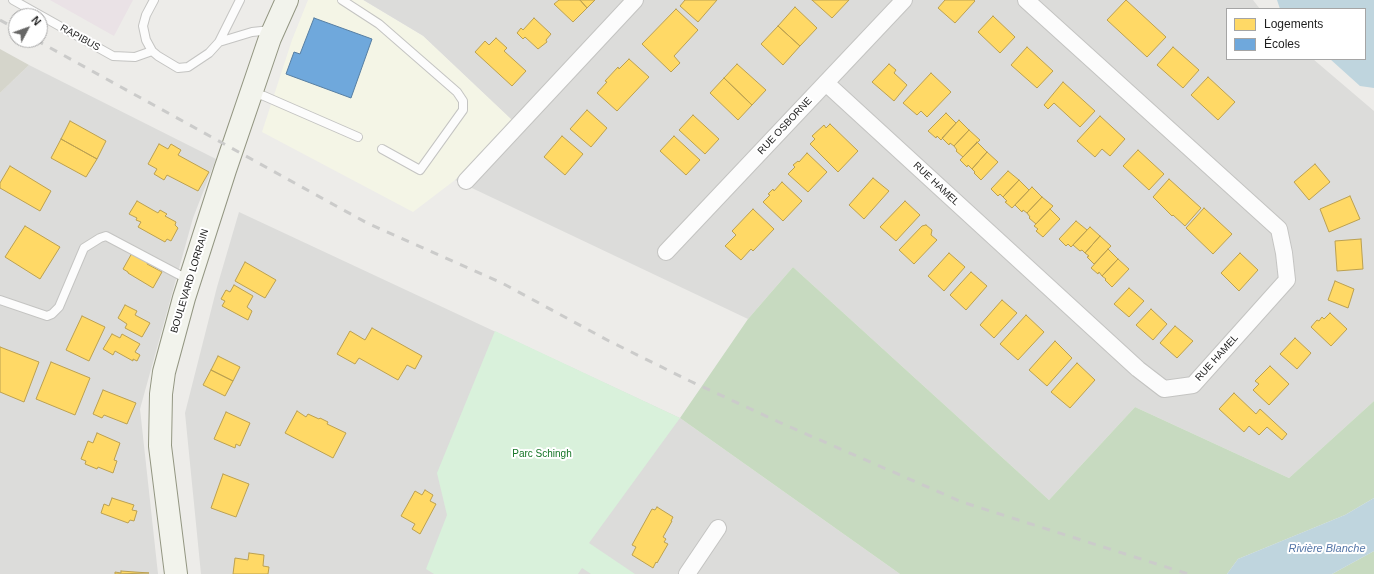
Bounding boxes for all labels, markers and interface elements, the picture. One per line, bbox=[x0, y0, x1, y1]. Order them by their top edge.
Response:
north arrow bbox=[8, 8, 48, 48]
legend bbox=[1226, 8, 1366, 60]
text: N bbox=[29, 14, 43, 28]
text: Logements bbox=[1264, 17, 1323, 31]
street label: RAPIBUS bbox=[58, 22, 102, 54]
text: Écoles bbox=[1264, 37, 1300, 51]
street label: RUE OSBORNE bbox=[755, 95, 815, 157]
street label: RUE HAMEL bbox=[911, 160, 961, 208]
street label: BOULEVARD LORRAIN bbox=[168, 228, 212, 334]
street label: RUE HAMEL bbox=[1193, 332, 1241, 384]
park label: Parc Schingh bbox=[512, 448, 572, 460]
water label: Rivière Blanche bbox=[1288, 542, 1366, 556]

